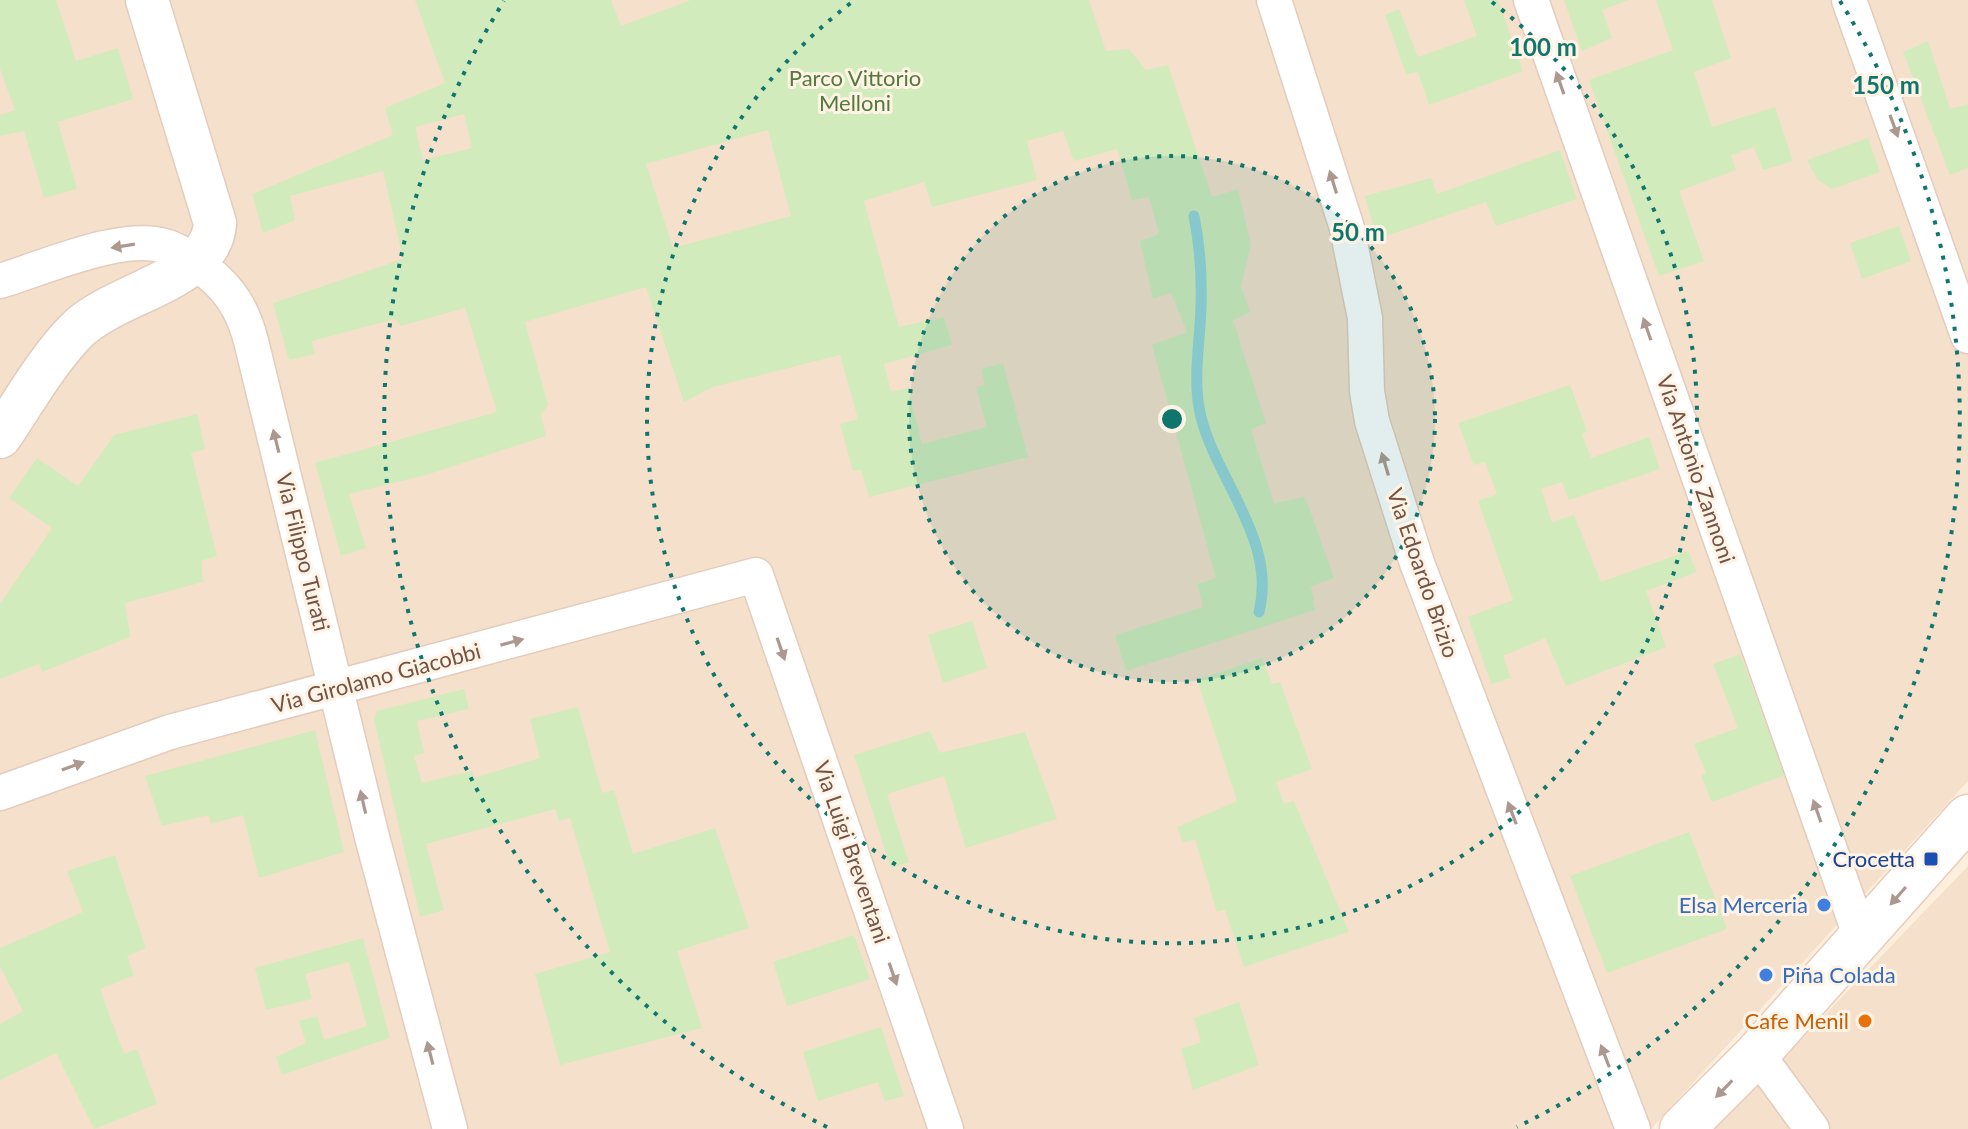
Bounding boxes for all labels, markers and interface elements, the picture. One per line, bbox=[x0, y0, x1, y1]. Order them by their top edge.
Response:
text: 100 m bbox=[1509, 32, 1577, 61]
park label: Parco Vittorio Melloni bbox=[789, 64, 921, 116]
text: 150 m bbox=[1852, 70, 1920, 99]
one-way arrow bbox=[1553, 71, 1566, 95]
one-way arrow bbox=[1888, 114, 1900, 138]
one-way arrow bbox=[1326, 170, 1339, 194]
text: 50 m bbox=[1331, 217, 1385, 246]
one-way arrow bbox=[110, 240, 135, 252]
one-way arrow bbox=[1640, 316, 1652, 340]
street label: Via Antonio Zannoni bbox=[1652, 371, 1741, 567]
centre of rings bbox=[1158, 405, 1186, 433]
one-way arrow bbox=[269, 428, 281, 453]
one-way arrow bbox=[1379, 451, 1391, 475]
street label: Via Filippo Turati bbox=[271, 470, 336, 634]
street label: Via Edoardo Brizio bbox=[1382, 484, 1465, 661]
one-way arrow bbox=[499, 635, 524, 647]
street label: Via Girolamo Giacobbi bbox=[268, 637, 483, 718]
one-way arrow bbox=[776, 637, 788, 661]
street label: Via Luigi Breventani bbox=[809, 757, 896, 947]
one-way arrow bbox=[61, 759, 85, 772]
one-way arrow bbox=[356, 790, 369, 815]
one-way arrow bbox=[1810, 799, 1823, 823]
one-way arrow bbox=[1505, 801, 1518, 825]
place label: Crocetta bbox=[1833, 845, 1915, 872]
marker: Crocetta bbox=[1922, 850, 1940, 868]
one-way arrow bbox=[1890, 886, 1907, 906]
place label: Elsa Merceria bbox=[1679, 891, 1808, 918]
marker: Elsa Merceria bbox=[1815, 896, 1833, 914]
place label: Piña Colada bbox=[1782, 961, 1896, 988]
one-way arrow bbox=[888, 962, 900, 986]
marker: Piña Colada bbox=[1757, 966, 1775, 984]
place label: Cafe Menil bbox=[1744, 1007, 1849, 1034]
marker: Cafe Menil bbox=[1856, 1012, 1874, 1030]
one-way arrow bbox=[424, 1041, 436, 1066]
one-way arrow bbox=[1598, 1044, 1611, 1068]
one-way arrow bbox=[1715, 1080, 1733, 1099]

